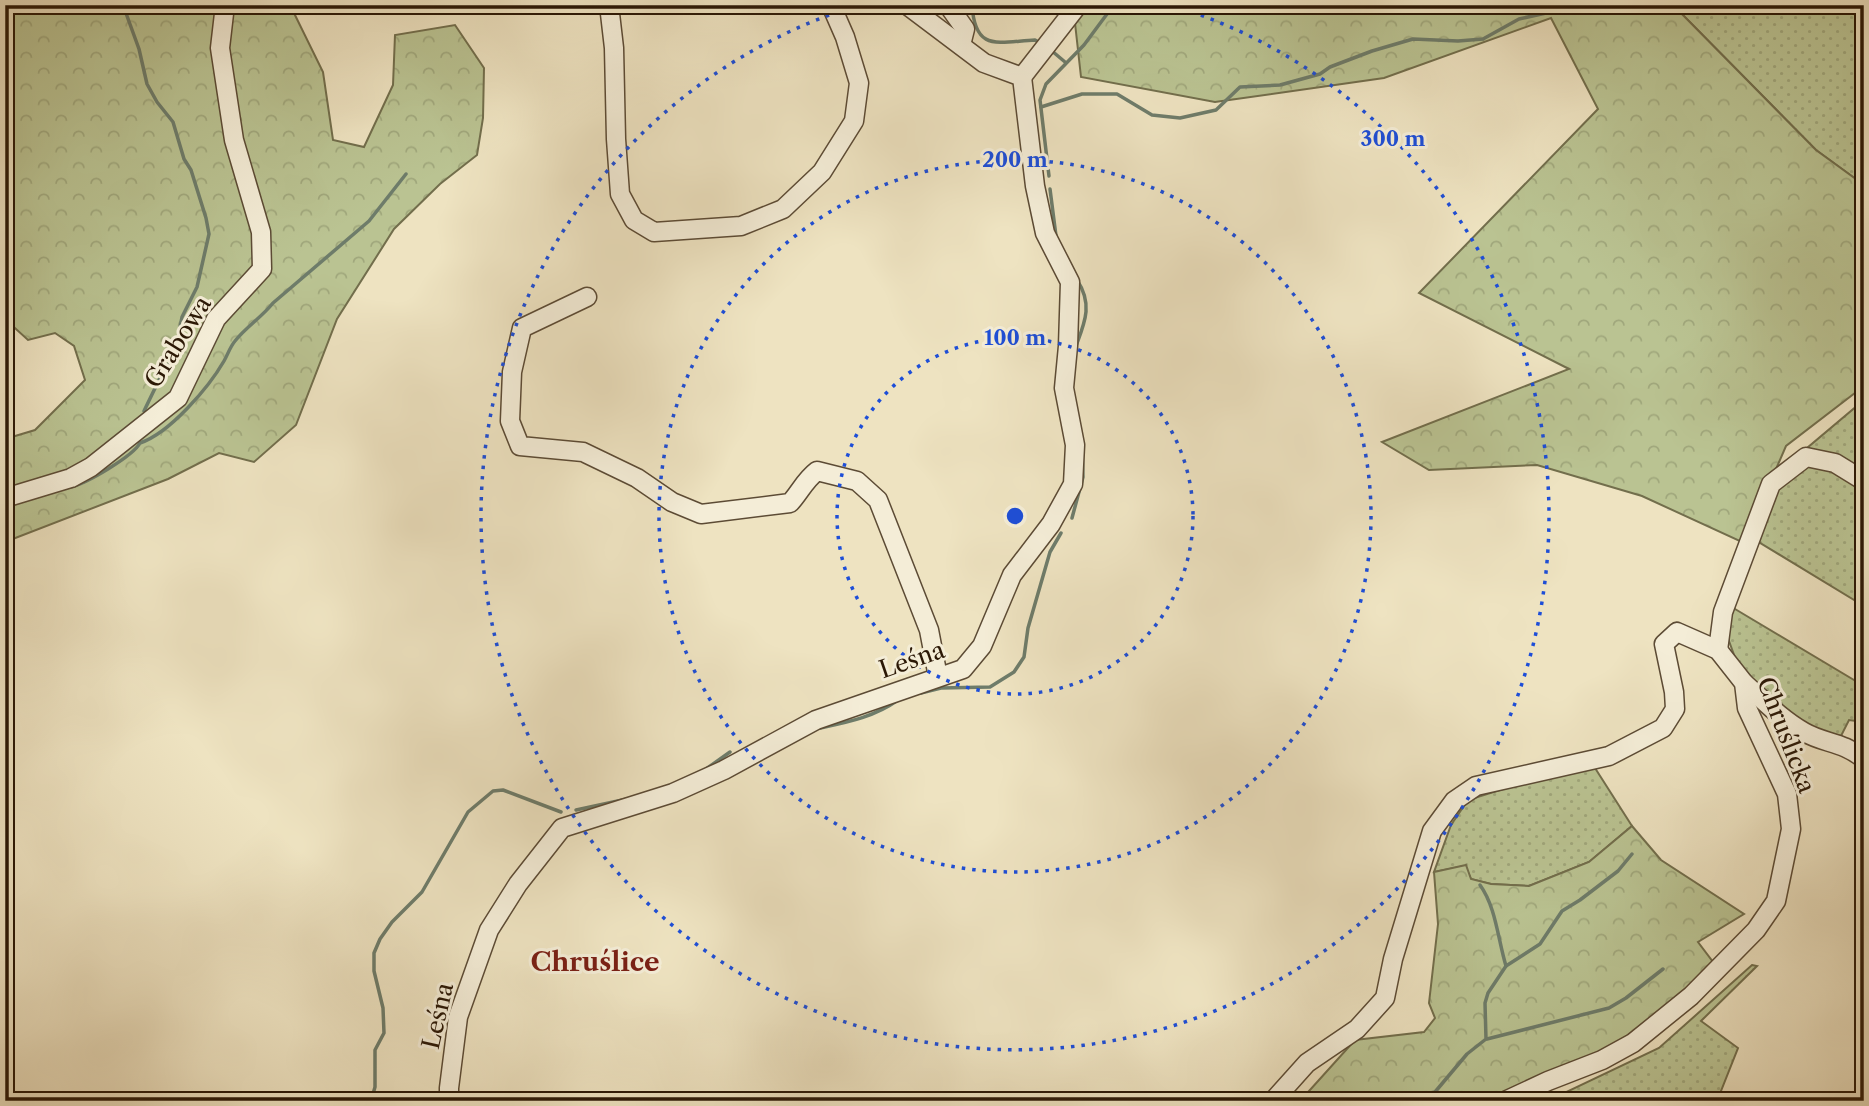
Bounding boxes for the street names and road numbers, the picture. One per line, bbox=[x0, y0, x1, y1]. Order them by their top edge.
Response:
street label: Grabowa bbox=[138, 290, 217, 393]
street label: Leśna bbox=[875, 635, 949, 684]
street label: Chruślicka bbox=[1751, 673, 1822, 797]
street label: Leśna bbox=[416, 980, 459, 1052]

